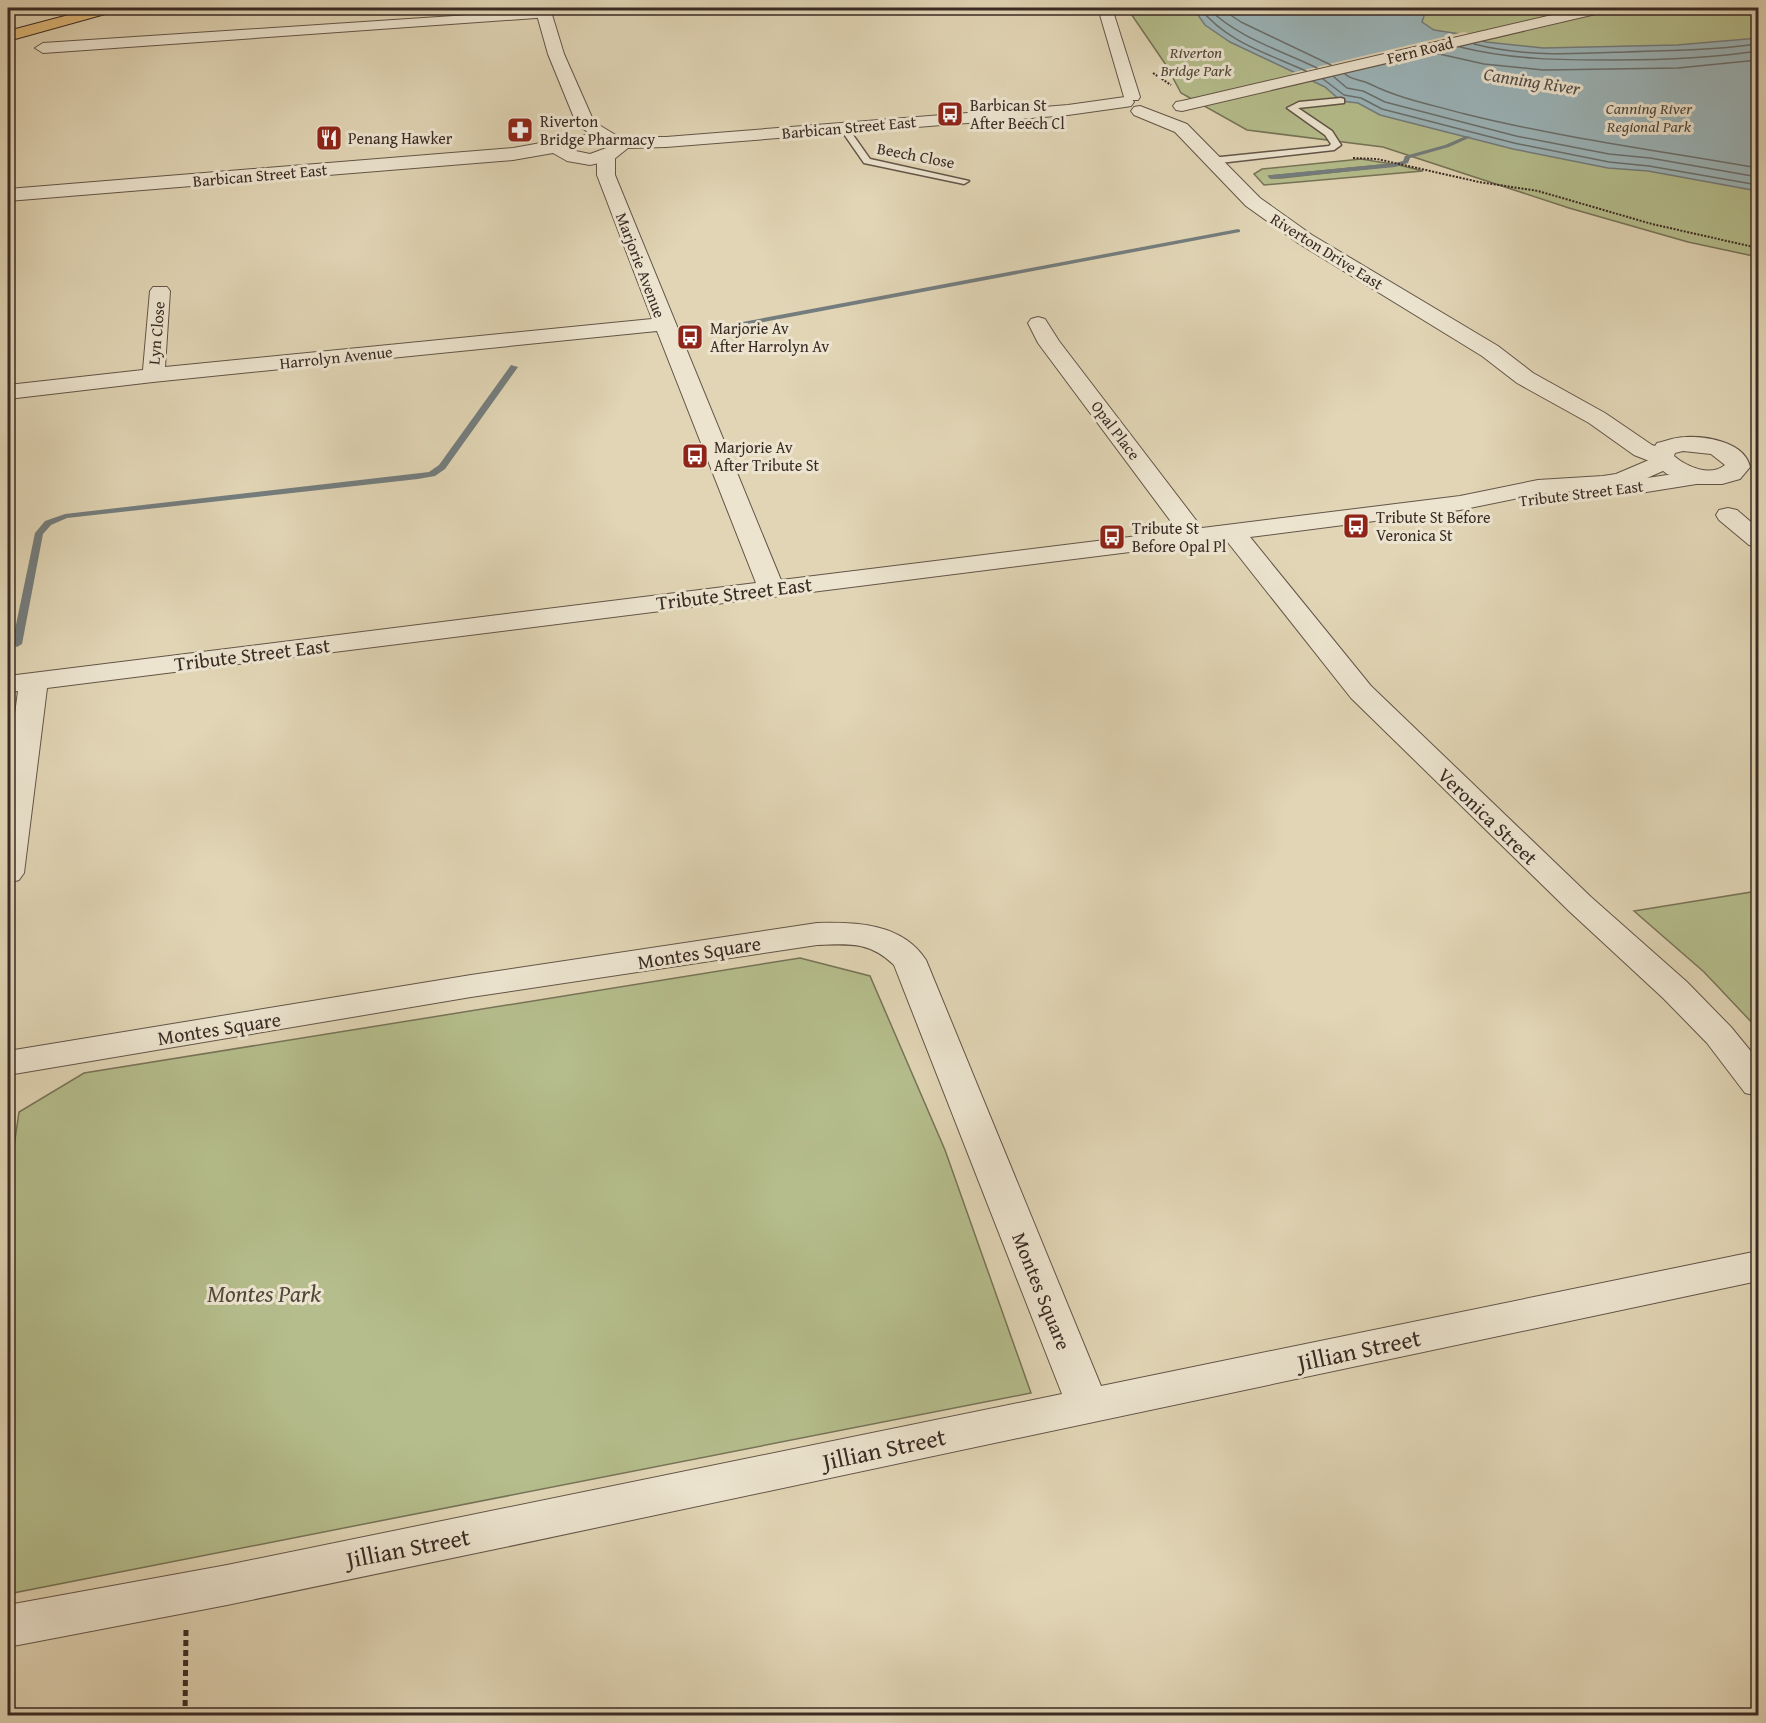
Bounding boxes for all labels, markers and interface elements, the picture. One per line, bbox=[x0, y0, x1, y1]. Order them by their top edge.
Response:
street label: Fern Road bbox=[1384, 30, 1456, 70]
park label: Riverton Bridge Park bbox=[1159, 40, 1232, 82]
water label: Canning River bbox=[1482, 60, 1583, 102]
place label: Barbican St After Beech Cl bbox=[970, 93, 1065, 135]
park label: Canning River Regional Park bbox=[1606, 96, 1693, 138]
bus stop icon: Barbican St After Beech Cl bbox=[935, 99, 965, 129]
place label: Riverton Bridge Pharmacy bbox=[540, 109, 655, 151]
street label: Barbican Street East bbox=[781, 109, 918, 145]
pharmacy icon: Riverton Bridge Pharmacy bbox=[505, 115, 535, 145]
restaurant icon: Penang Hawker bbox=[314, 123, 344, 153]
place label: Penang Hawker bbox=[348, 126, 453, 150]
street label: Beech Close bbox=[875, 136, 957, 174]
street label: Barbican Street East bbox=[192, 157, 329, 193]
street label: Riverton Drive East bbox=[1266, 207, 1388, 295]
street label: Marjorie Avenue bbox=[610, 209, 672, 321]
street label: Lyn Close bbox=[141, 300, 171, 366]
place label: Marjorie Av After Harrolyn Av bbox=[710, 316, 829, 358]
bus stop icon: Marjorie Av After Harrolyn Av bbox=[675, 322, 705, 352]
street label: Harrolyn Avenue bbox=[278, 339, 394, 375]
street label: Opal Place bbox=[1086, 395, 1146, 465]
place label: Marjorie Av After Tribute St bbox=[714, 435, 820, 477]
bus stop icon: Marjorie Av After Tribute St bbox=[680, 441, 710, 471]
street label: Tribute Street East bbox=[1517, 473, 1645, 513]
place label: Tribute St Before Veronica St bbox=[1376, 505, 1490, 547]
bus stop icon: Tribute St Before Veronica St bbox=[1341, 511, 1371, 541]
place label: Tribute St Before Opal Pl bbox=[1132, 516, 1227, 558]
bus stop icon: Tribute St Before Opal Pl bbox=[1097, 522, 1127, 552]
street label: Tribute Street East bbox=[654, 569, 814, 617]
street label: Tribute Street East bbox=[172, 630, 332, 678]
street label: Veronica Street bbox=[1431, 761, 1545, 871]
street label: Montes Square bbox=[635, 928, 763, 976]
street label: Montes Square bbox=[155, 1004, 283, 1052]
street label: Montes Square bbox=[1005, 1228, 1079, 1354]
park label: Montes Park bbox=[207, 1276, 321, 1311]
street label: Jillian Street bbox=[1291, 1320, 1424, 1381]
street label: Jillian Street bbox=[816, 1419, 949, 1480]
street label: Jillian Street bbox=[340, 1519, 473, 1578]

